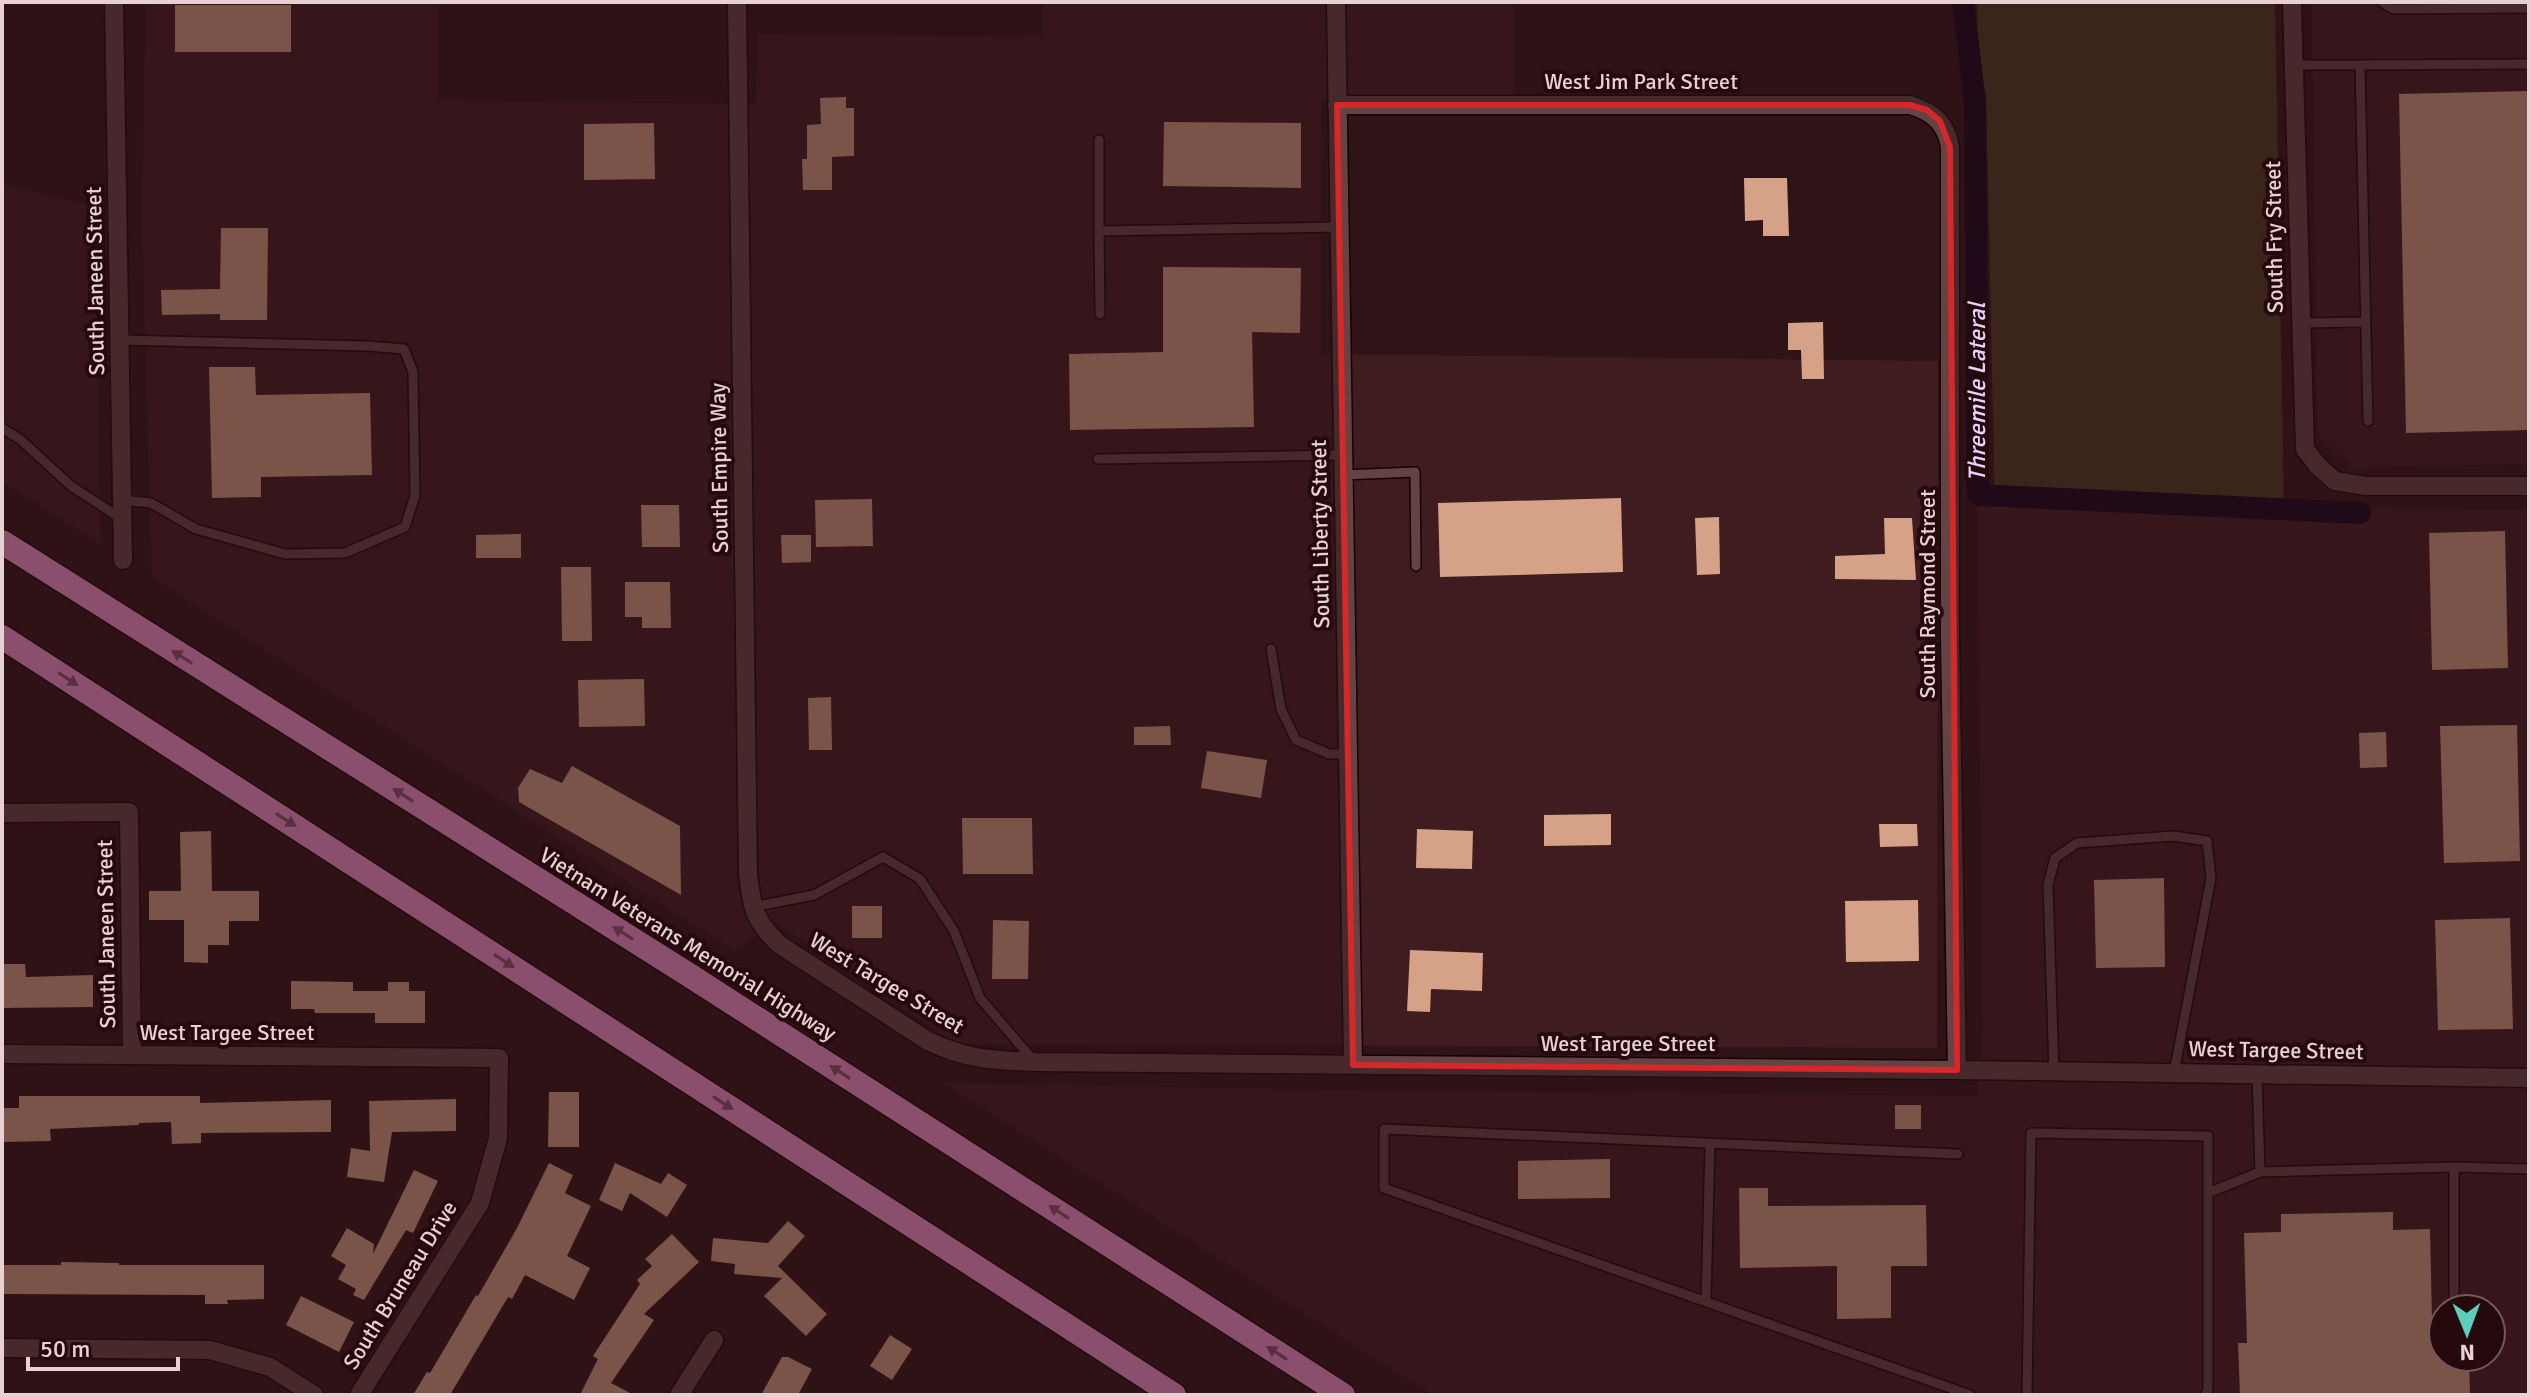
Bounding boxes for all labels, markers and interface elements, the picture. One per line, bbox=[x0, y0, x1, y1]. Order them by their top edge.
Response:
street label: West Jim Park Street bbox=[1544, 68, 1738, 95]
street label: South Fry Street bbox=[2259, 160, 2289, 313]
street label: South Janeen Street bbox=[80, 186, 110, 376]
water label: Threemile Lateral bbox=[1962, 300, 1992, 482]
street label: South Empire Way bbox=[704, 382, 734, 553]
street label: South Liberty Street bbox=[1305, 439, 1335, 629]
street label: South Raymond Street bbox=[1914, 489, 1941, 699]
one-way arrow bbox=[171, 650, 193, 664]
one-way arrow bbox=[57, 671, 79, 685]
one-way arrow bbox=[392, 788, 413, 803]
one-way arrow bbox=[275, 812, 297, 826]
street label: South Janeen Street bbox=[91, 839, 121, 1029]
street label: Vietnam Veterans Memorial Highway bbox=[535, 841, 842, 1047]
street label: West Targee Street bbox=[805, 926, 969, 1040]
one-way arrow bbox=[612, 927, 634, 941]
one-way arrow bbox=[494, 954, 515, 969]
street label: West Targee Street bbox=[139, 1019, 315, 1046]
street label: West Targee Street bbox=[1540, 1030, 1716, 1057]
street label: West Targee Street bbox=[2188, 1035, 2364, 1065]
one-way arrow bbox=[829, 1065, 851, 1079]
one-way arrow bbox=[712, 1095, 733, 1110]
street label: South Bruneau Drive bbox=[337, 1196, 463, 1374]
one-way arrow bbox=[1048, 1205, 1069, 1220]
north arrow bbox=[2427, 1293, 2507, 1373]
scale bar bbox=[28, 1321, 178, 1371]
text: 50 m bbox=[40, 1334, 90, 1364]
text: N bbox=[2459, 1339, 2475, 1366]
one-way arrow bbox=[1267, 1345, 1288, 1360]

